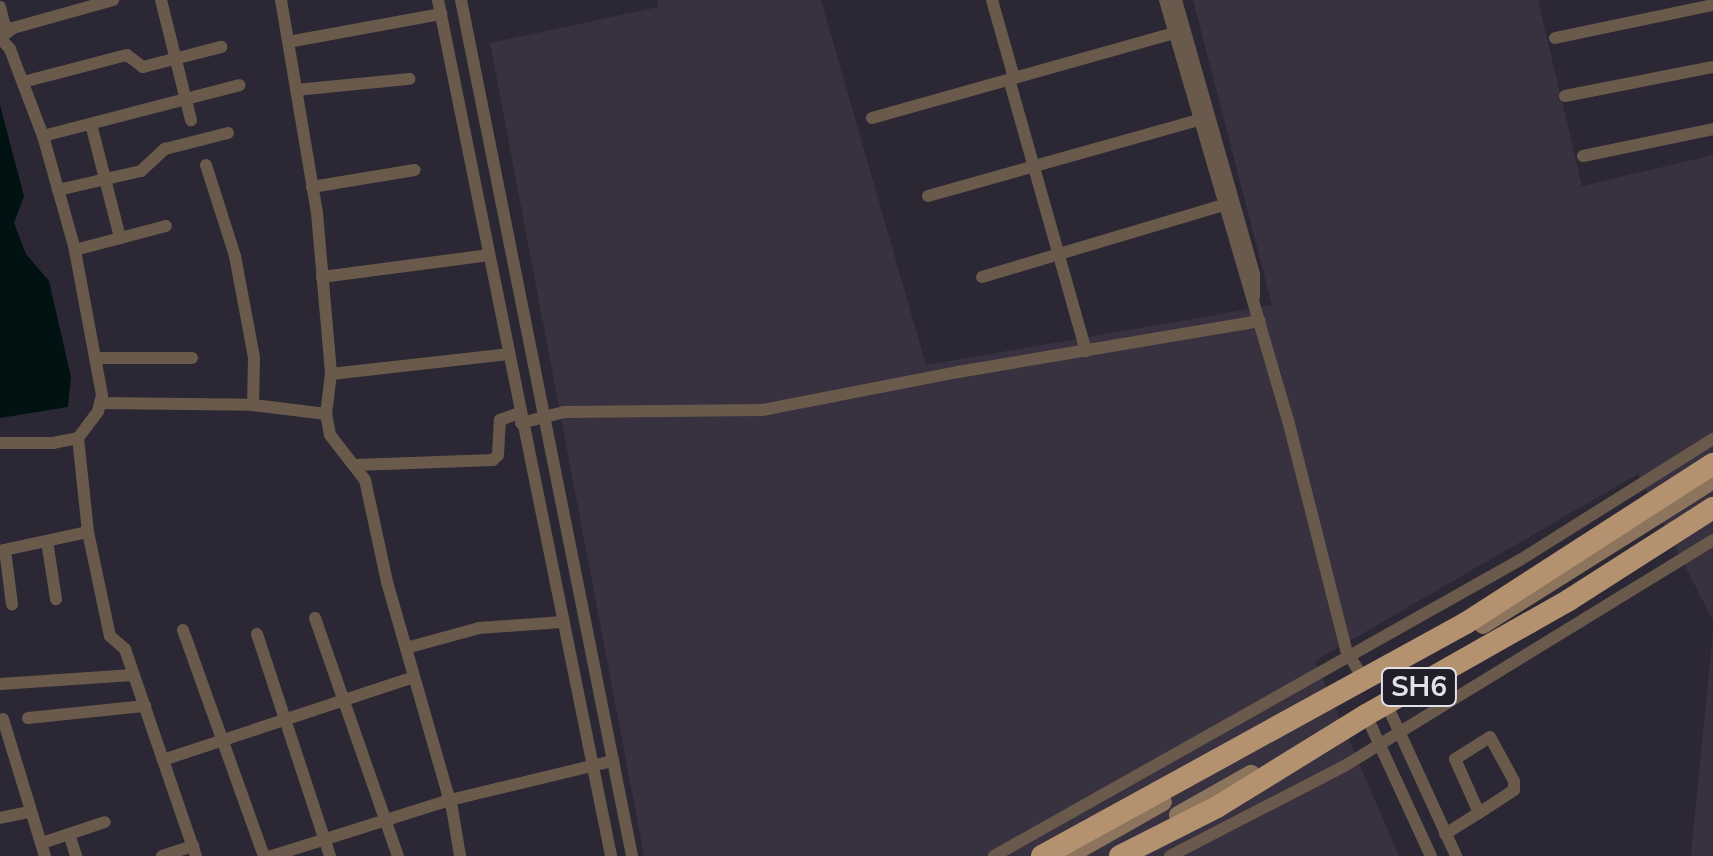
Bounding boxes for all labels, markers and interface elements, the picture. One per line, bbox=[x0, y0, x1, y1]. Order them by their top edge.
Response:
road number: SH6 bbox=[1379, 664, 1459, 710]

